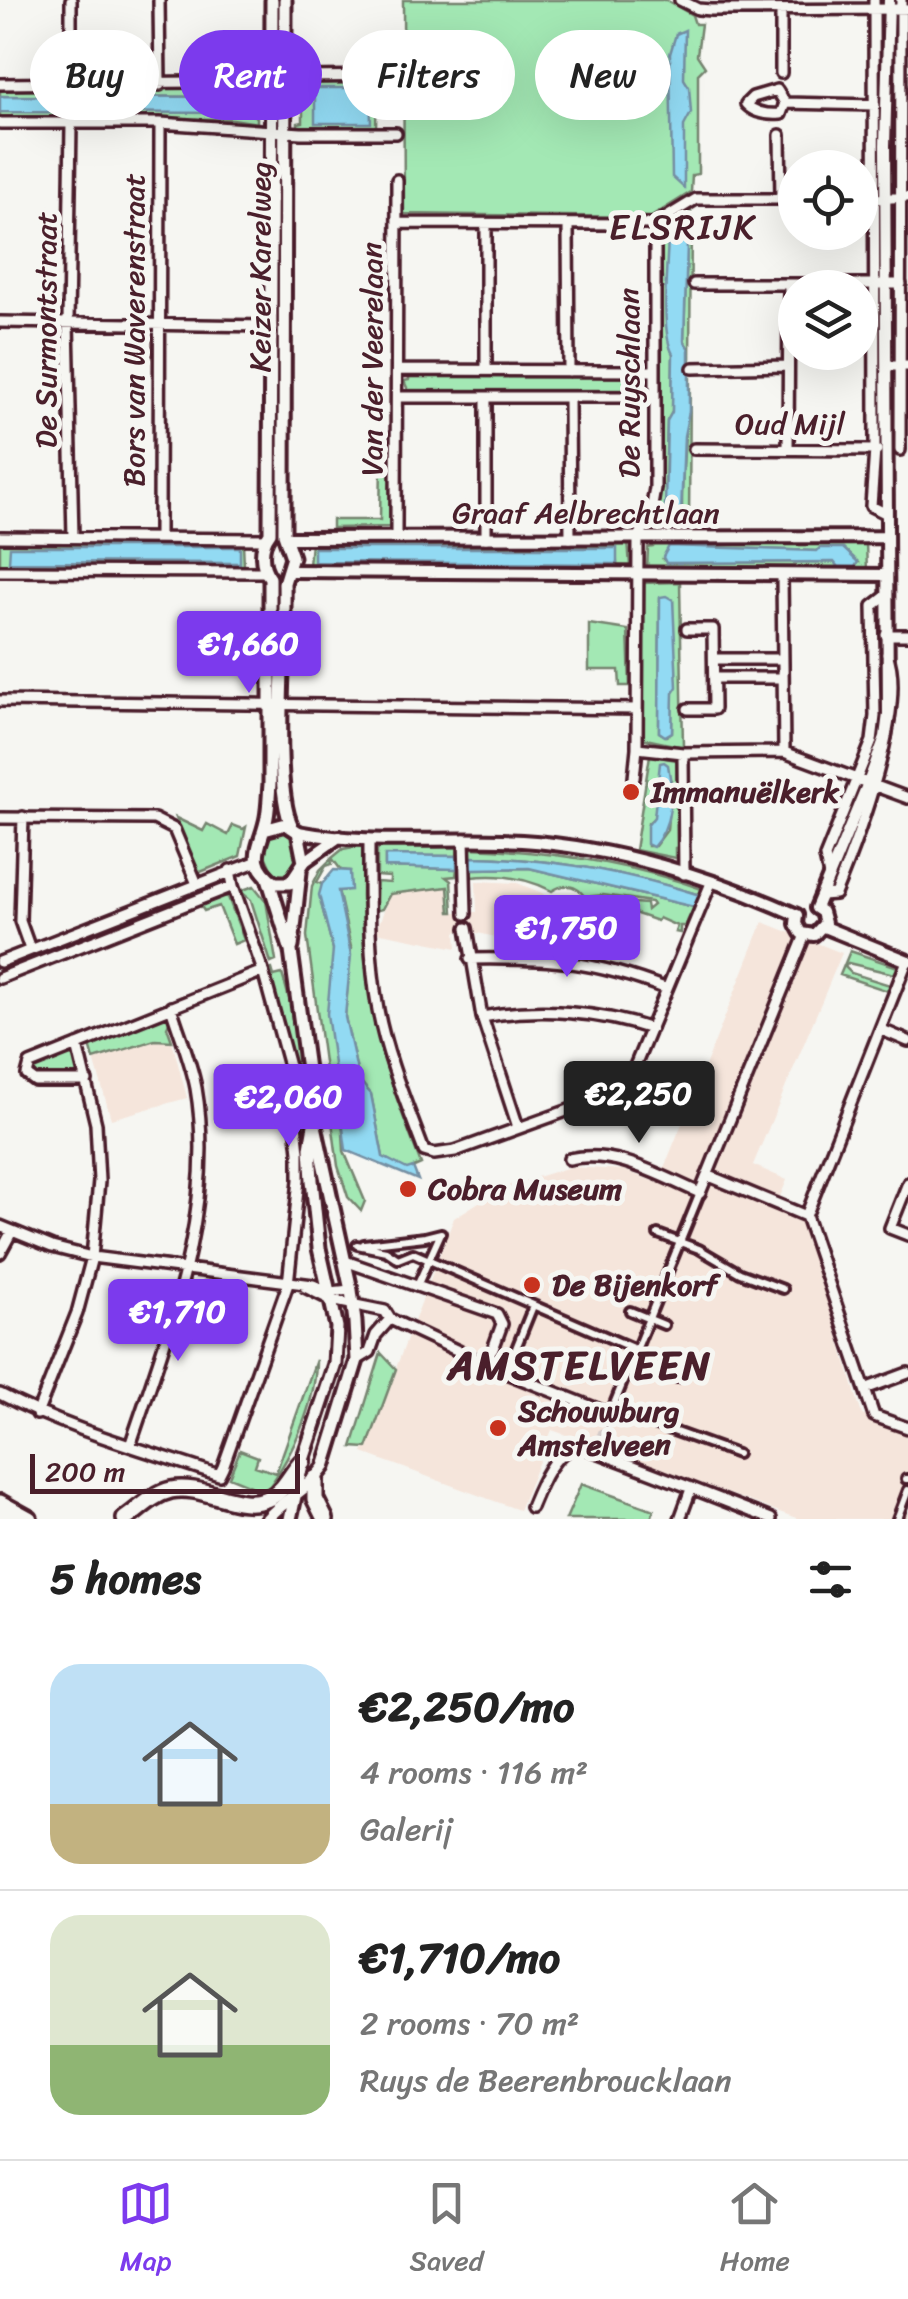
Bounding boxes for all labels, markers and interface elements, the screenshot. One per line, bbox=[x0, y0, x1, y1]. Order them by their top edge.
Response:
chip: Buy bbox=[30, 30, 159, 120]
chip: Rent bbox=[179, 30, 322, 120]
chip: Filters bbox=[342, 30, 515, 120]
chip: New bbox=[535, 30, 671, 120]
map controls bbox=[778, 150, 878, 370]
button: locate bbox=[778, 150, 878, 250]
street label: Keizer Karelweg bbox=[233, 162, 287, 372]
street label: Bors van Waverenstraat bbox=[107, 173, 161, 487]
district label: ELSRIJK bbox=[609, 196, 757, 258]
street label: De Surmontstraat bbox=[19, 211, 73, 449]
street label: Van der Veerelaan bbox=[345, 242, 399, 476]
button: layers bbox=[778, 270, 878, 370]
street label: De Ruyschlaan bbox=[602, 288, 656, 478]
street label: Oud Mijl bbox=[735, 397, 846, 451]
street label: Graaf Aelbrechtlaan bbox=[452, 486, 720, 540]
pin: €1,660 bbox=[168, 611, 330, 696]
text: €1,660 bbox=[199, 615, 299, 672]
place label: Immanuëlkerk bbox=[649, 765, 840, 819]
marker: Immanuëlkerk bbox=[620, 781, 642, 803]
pin: €1,750 bbox=[486, 895, 648, 980]
text: €1,750 bbox=[516, 899, 618, 956]
pin: €2,250 bbox=[558, 1061, 720, 1146]
pin: €2,060 bbox=[208, 1064, 370, 1149]
text: €2,250 bbox=[586, 1065, 692, 1122]
text: €2,060 bbox=[236, 1068, 342, 1125]
place label: Cobra Museum bbox=[427, 1162, 622, 1216]
marker: Cobra Museum bbox=[397, 1178, 419, 1200]
place label: De Bijenkorf bbox=[552, 1258, 722, 1312]
marker: De Bijenkorf bbox=[521, 1274, 543, 1296]
pin: €1,710 bbox=[97, 1279, 259, 1364]
text: €1,710 bbox=[130, 1283, 226, 1340]
district label: AMSTELVEEN bbox=[446, 1330, 713, 1401]
place label: Schouwburg Amstelveen bbox=[516, 1384, 680, 1472]
marker: Schouwburg Amstelveen bbox=[487, 1417, 509, 1439]
text: 200 m bbox=[45, 1447, 125, 1496]
scale bar bbox=[30, 1449, 300, 1494]
text: 5 homes bbox=[50, 1542, 201, 1616]
icon: filters bbox=[803, 1552, 858, 1607]
text: €2,250/mo bbox=[360, 1670, 574, 1744]
icon: home bbox=[130, 1704, 250, 1824]
text: 4 rooms · 116 m² bbox=[360, 1744, 588, 1801]
text: Galerij bbox=[360, 1801, 453, 1858]
text: €1,710/mo bbox=[360, 1921, 560, 1995]
icon: home bbox=[130, 1955, 250, 2075]
text: 2 rooms · 70 m² bbox=[360, 1995, 579, 2052]
text: Ruys de Beerenbroucklaan bbox=[360, 2052, 731, 2109]
tab: Map bbox=[118, 2176, 173, 2285]
tab: Saved bbox=[410, 2176, 483, 2285]
tab: Home bbox=[720, 2176, 790, 2285]

